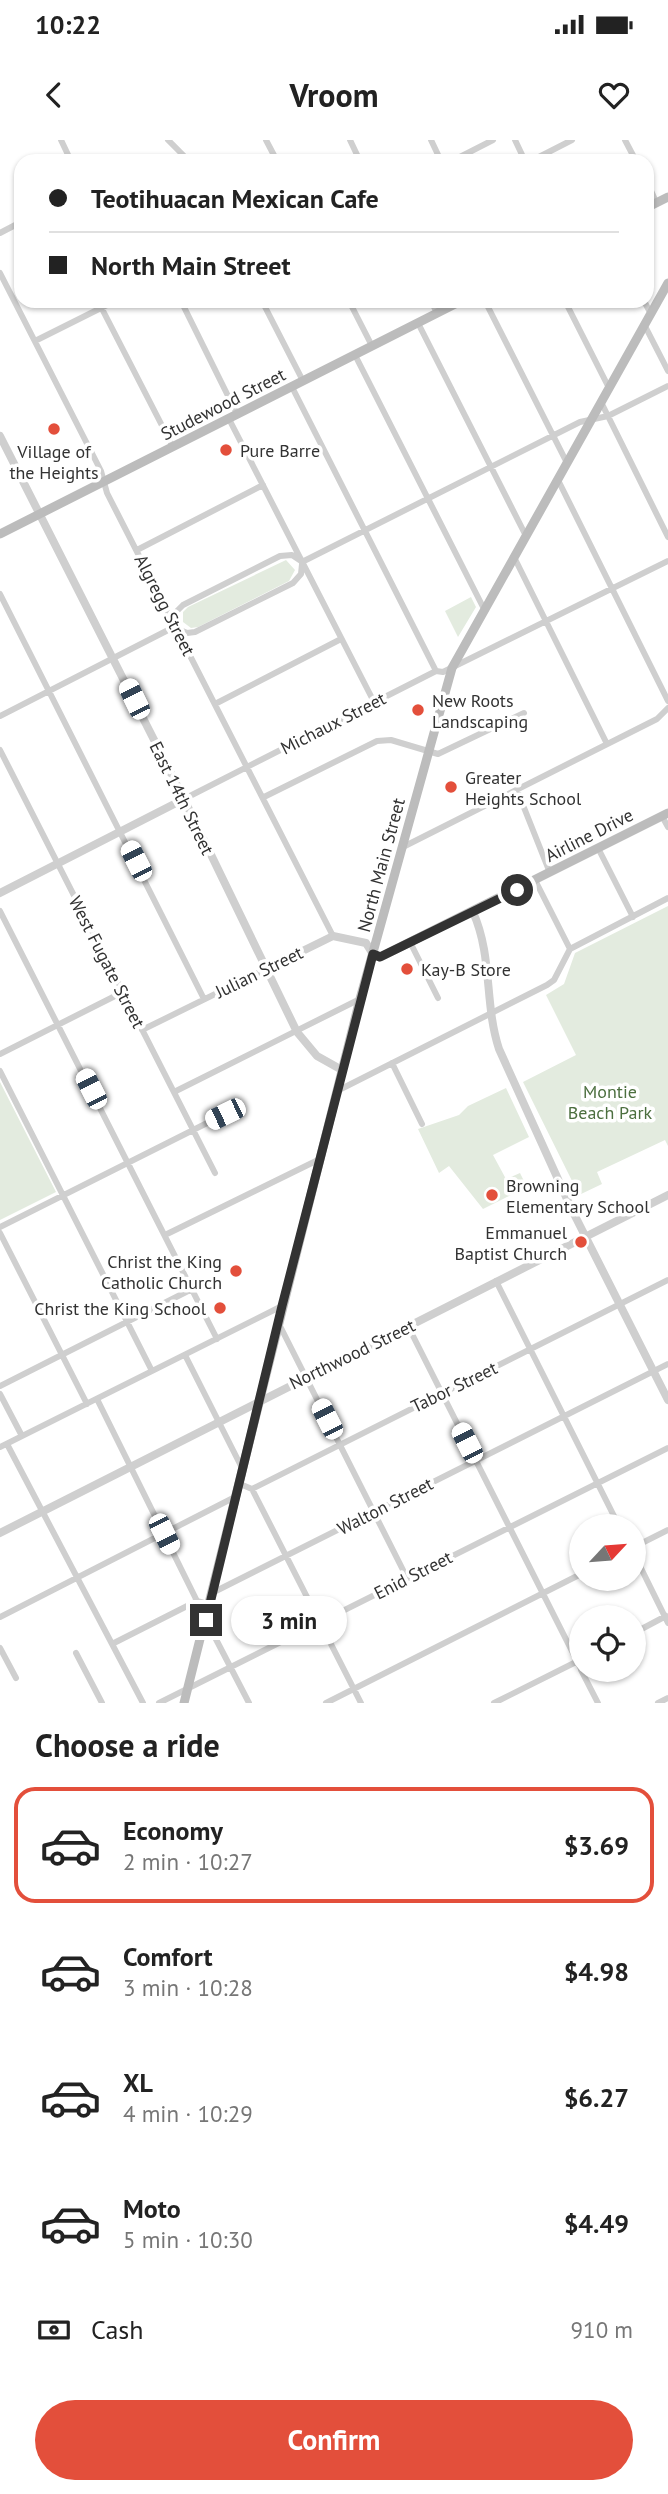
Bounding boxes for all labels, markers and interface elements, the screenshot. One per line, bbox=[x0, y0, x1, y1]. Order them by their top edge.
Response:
text: 10:22 bbox=[35, 8, 101, 41]
text: Vroom bbox=[290, 74, 378, 116]
icon: back bbox=[35, 76, 73, 114]
icon: heart bbox=[595, 76, 633, 114]
text: Teotihuacan Mexican Cafe bbox=[91, 182, 379, 215]
text: North Main Street bbox=[91, 249, 291, 282]
street label: Studewood Street bbox=[157, 363, 289, 445]
marker: Village of the Heights bbox=[46, 421, 62, 437]
place label: Pure Barre bbox=[240, 439, 320, 462]
place label: Village of the Heights bbox=[9, 440, 99, 484]
marker: Pure Barre bbox=[218, 442, 234, 458]
street label: Algregg Street bbox=[130, 550, 200, 660]
car bbox=[116, 676, 153, 722]
street label: Michaux Street bbox=[276, 687, 390, 759]
place label: New Roots Landscaping bbox=[432, 689, 528, 733]
marker: New Roots Landscaping bbox=[410, 702, 426, 718]
street label: East 14th Street bbox=[145, 737, 219, 859]
place label: Greater Heights School bbox=[465, 766, 582, 810]
marker: Greater Heights School bbox=[443, 779, 459, 795]
street label: North Main Street bbox=[352, 795, 410, 935]
street label: Airline Drive bbox=[541, 803, 637, 867]
car bbox=[118, 838, 155, 884]
route start bbox=[501, 874, 533, 906]
street label: West Fugate Street bbox=[64, 892, 150, 1032]
street label: Julian Street bbox=[211, 941, 307, 1004]
place label: Kay-B Store bbox=[421, 958, 511, 981]
marker: Kay-B Store bbox=[399, 961, 415, 977]
car bbox=[73, 1066, 110, 1112]
park label: Montie Beach Park bbox=[568, 1080, 653, 1124]
car bbox=[202, 1095, 249, 1133]
place label: Browning Elementary School bbox=[506, 1174, 650, 1218]
marker: Browning Elementary School bbox=[484, 1187, 500, 1203]
place label: Emmanuel Baptist Church bbox=[455, 1221, 568, 1265]
marker: Emmanuel Baptist Church bbox=[573, 1234, 589, 1250]
place label: Christ the King Catholic Church bbox=[101, 1250, 222, 1294]
marker: Christ the King Catholic Church bbox=[228, 1263, 244, 1279]
place label: Christ the King School bbox=[34, 1297, 207, 1320]
marker: Christ the King School bbox=[212, 1300, 228, 1316]
street label: Northwood Street bbox=[285, 1314, 419, 1394]
street label: Tabor Street bbox=[407, 1356, 501, 1418]
car bbox=[309, 1396, 346, 1442]
car bbox=[449, 1420, 486, 1466]
street label: Walton Street bbox=[333, 1472, 437, 1540]
car bbox=[146, 1511, 183, 1557]
north arrow bbox=[569, 1514, 646, 1591]
map controls bbox=[569, 1514, 646, 1682]
street label: Enid Street bbox=[370, 1546, 456, 1604]
callout: 3 min bbox=[230, 1596, 346, 1644]
route end bbox=[190, 1604, 222, 1636]
button: locate bbox=[569, 1605, 646, 1682]
text: 3 min bbox=[261, 1606, 317, 1635]
text: Choose a ride bbox=[35, 1724, 220, 1766]
icon: car bbox=[39, 1814, 102, 1877]
text: Economy bbox=[123, 1814, 223, 1847]
text: $3.69 bbox=[564, 1829, 629, 1862]
text: 2 min · 10:27 bbox=[123, 1847, 253, 1876]
icon: car bbox=[39, 1940, 102, 2003]
text: Comfort bbox=[123, 1940, 213, 1973]
text: $4.98 bbox=[564, 1955, 629, 1988]
text: 3 min · 10:28 bbox=[123, 1973, 253, 2002]
icon: car bbox=[39, 2066, 102, 2129]
text: XL bbox=[123, 2066, 153, 2099]
text: $6.27 bbox=[564, 2081, 629, 2114]
text: 4 min · 10:29 bbox=[123, 2099, 253, 2128]
icon: car bbox=[39, 2192, 102, 2255]
text: Moto bbox=[123, 2192, 181, 2225]
text: $4.49 bbox=[564, 2207, 629, 2240]
text: 5 min · 10:30 bbox=[123, 2225, 253, 2254]
icon: cash bbox=[35, 2311, 73, 2349]
text: Cash bbox=[91, 2313, 143, 2346]
text: 910 m bbox=[571, 2315, 633, 2344]
button: Confirm bbox=[35, 2400, 633, 2480]

